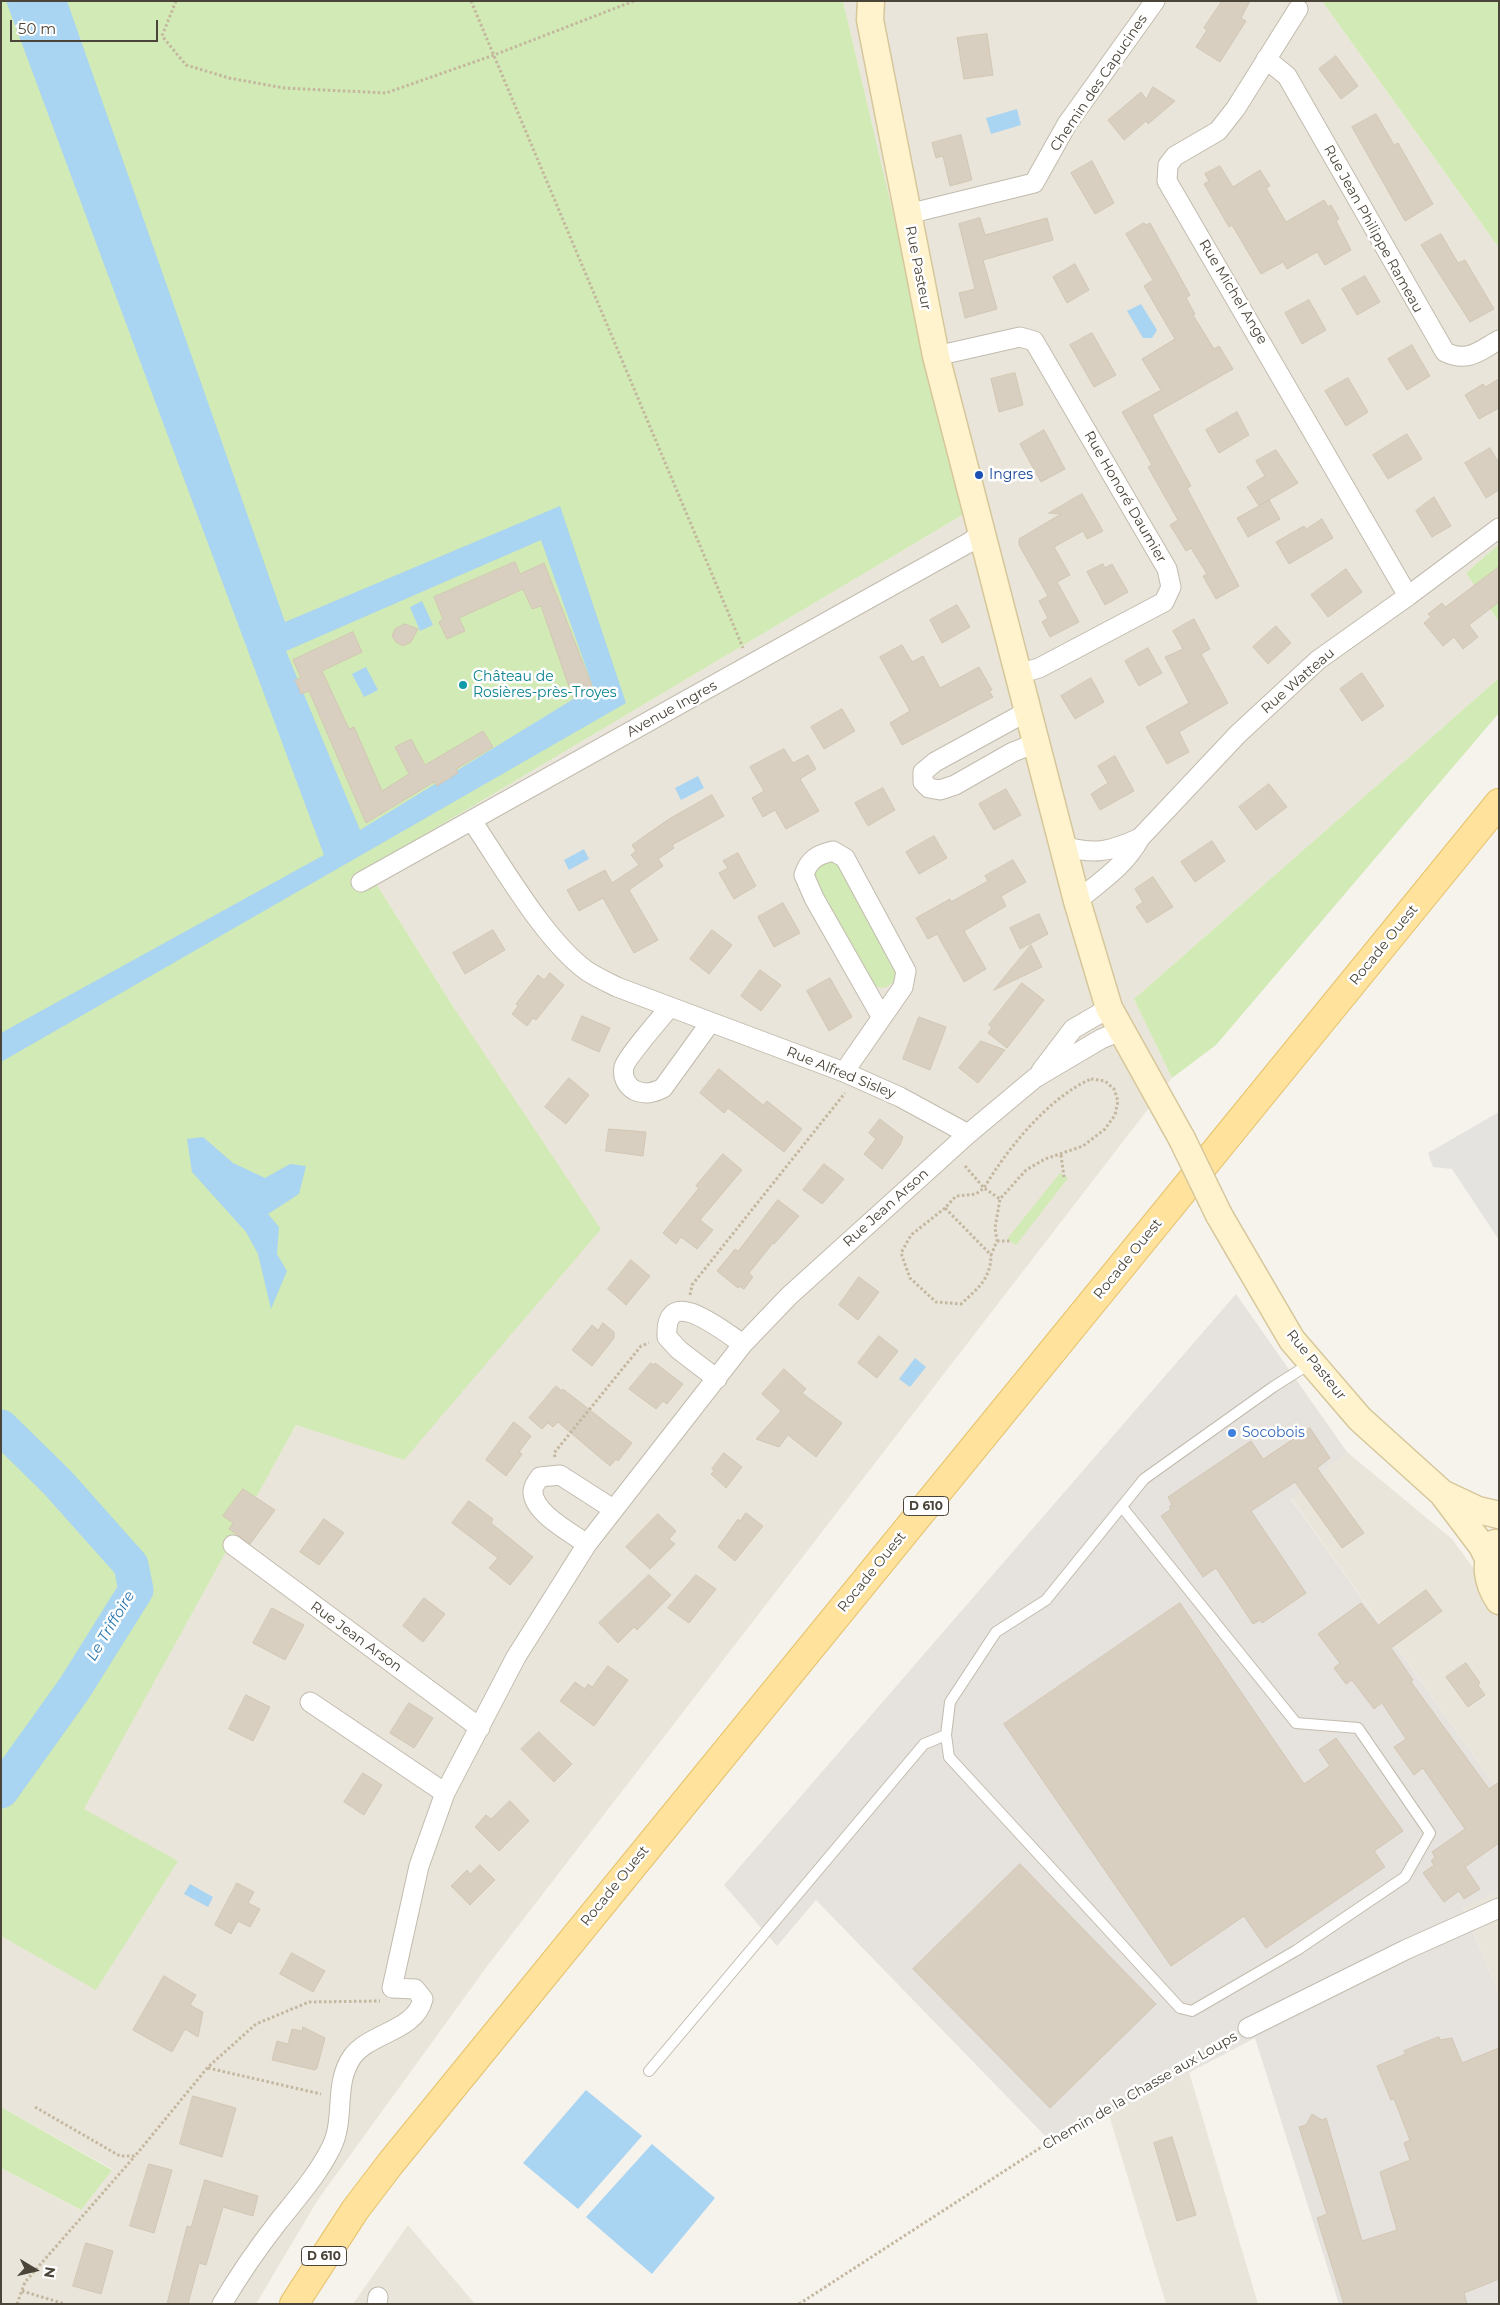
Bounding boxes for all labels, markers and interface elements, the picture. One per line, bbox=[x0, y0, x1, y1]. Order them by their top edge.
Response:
scale bar bbox=[12, 10, 160, 42]
street label: Chemin des Capucines bbox=[1047, 11, 1151, 155]
text: 50 m bbox=[18, 19, 56, 38]
street label: Rue Jean Philippe Rameau bbox=[1320, 142, 1426, 316]
street label: Rue Pasteur bbox=[902, 224, 934, 312]
street label: Rue Michel Ange bbox=[1195, 236, 1271, 348]
street label: Rue Honoré Daumier bbox=[1080, 428, 1170, 566]
place label: Ingres bbox=[989, 467, 1033, 483]
marker: Ingres bbox=[973, 469, 985, 481]
street label: Rue Watteau bbox=[1258, 645, 1338, 717]
place label: Château de Rosières-près-Troyes bbox=[473, 669, 617, 702]
street label: Avenue Ingres bbox=[624, 677, 720, 741]
marker: Château de Rosières-près-Troyes bbox=[457, 679, 469, 691]
street label: Rocade Ouest bbox=[1346, 901, 1422, 989]
street label: Rue Alfred Sisley bbox=[784, 1043, 898, 1103]
street label: Rue Jean Arson bbox=[840, 1165, 932, 1251]
street label: Rocade Ouest bbox=[1090, 1215, 1166, 1303]
street label: Rue Pasteur bbox=[1283, 1326, 1349, 1404]
place label: Socobois bbox=[1242, 1425, 1305, 1441]
marker: Socobois bbox=[1226, 1427, 1238, 1439]
road number: D 610 bbox=[904, 1496, 948, 1515]
street label: Rocade Ouest bbox=[834, 1528, 910, 1616]
water label: Le Triffoire bbox=[83, 1588, 139, 1664]
street label: Rue Jean Arson bbox=[307, 1598, 405, 1676]
street label: Rocade Ouest bbox=[577, 1842, 653, 1930]
street label: Chemin de la Chasse aux Loups bbox=[1040, 2028, 1240, 2154]
north arrow bbox=[10, 2245, 60, 2295]
road number: D 610 bbox=[302, 2246, 346, 2266]
text: N bbox=[40, 2265, 60, 2279]

